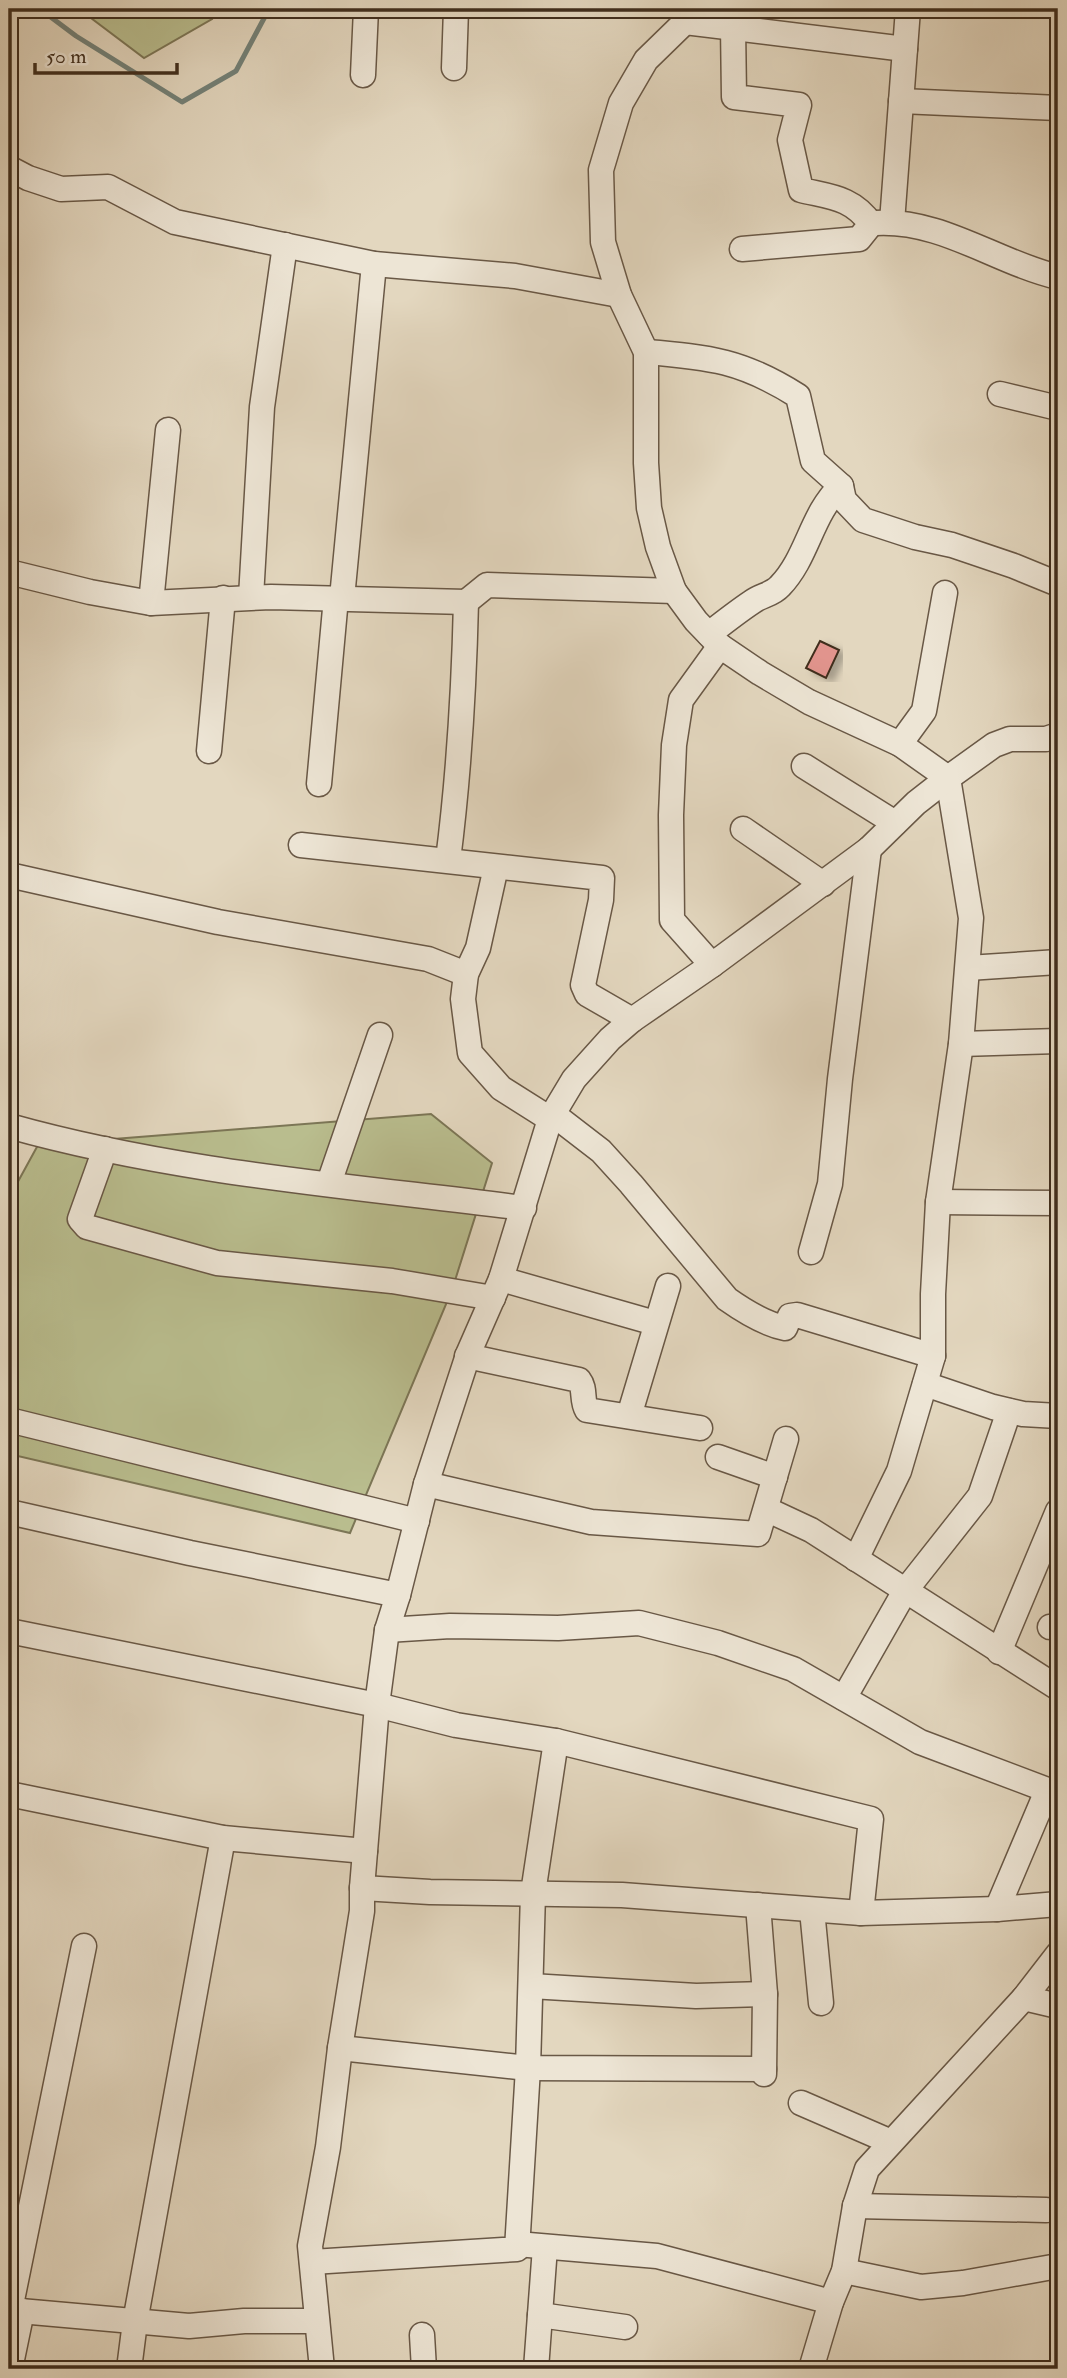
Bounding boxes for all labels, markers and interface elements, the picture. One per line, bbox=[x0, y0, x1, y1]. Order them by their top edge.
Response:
scale bar bbox=[35, 32, 177, 76]
text: 50 m bbox=[46, 43, 87, 70]

